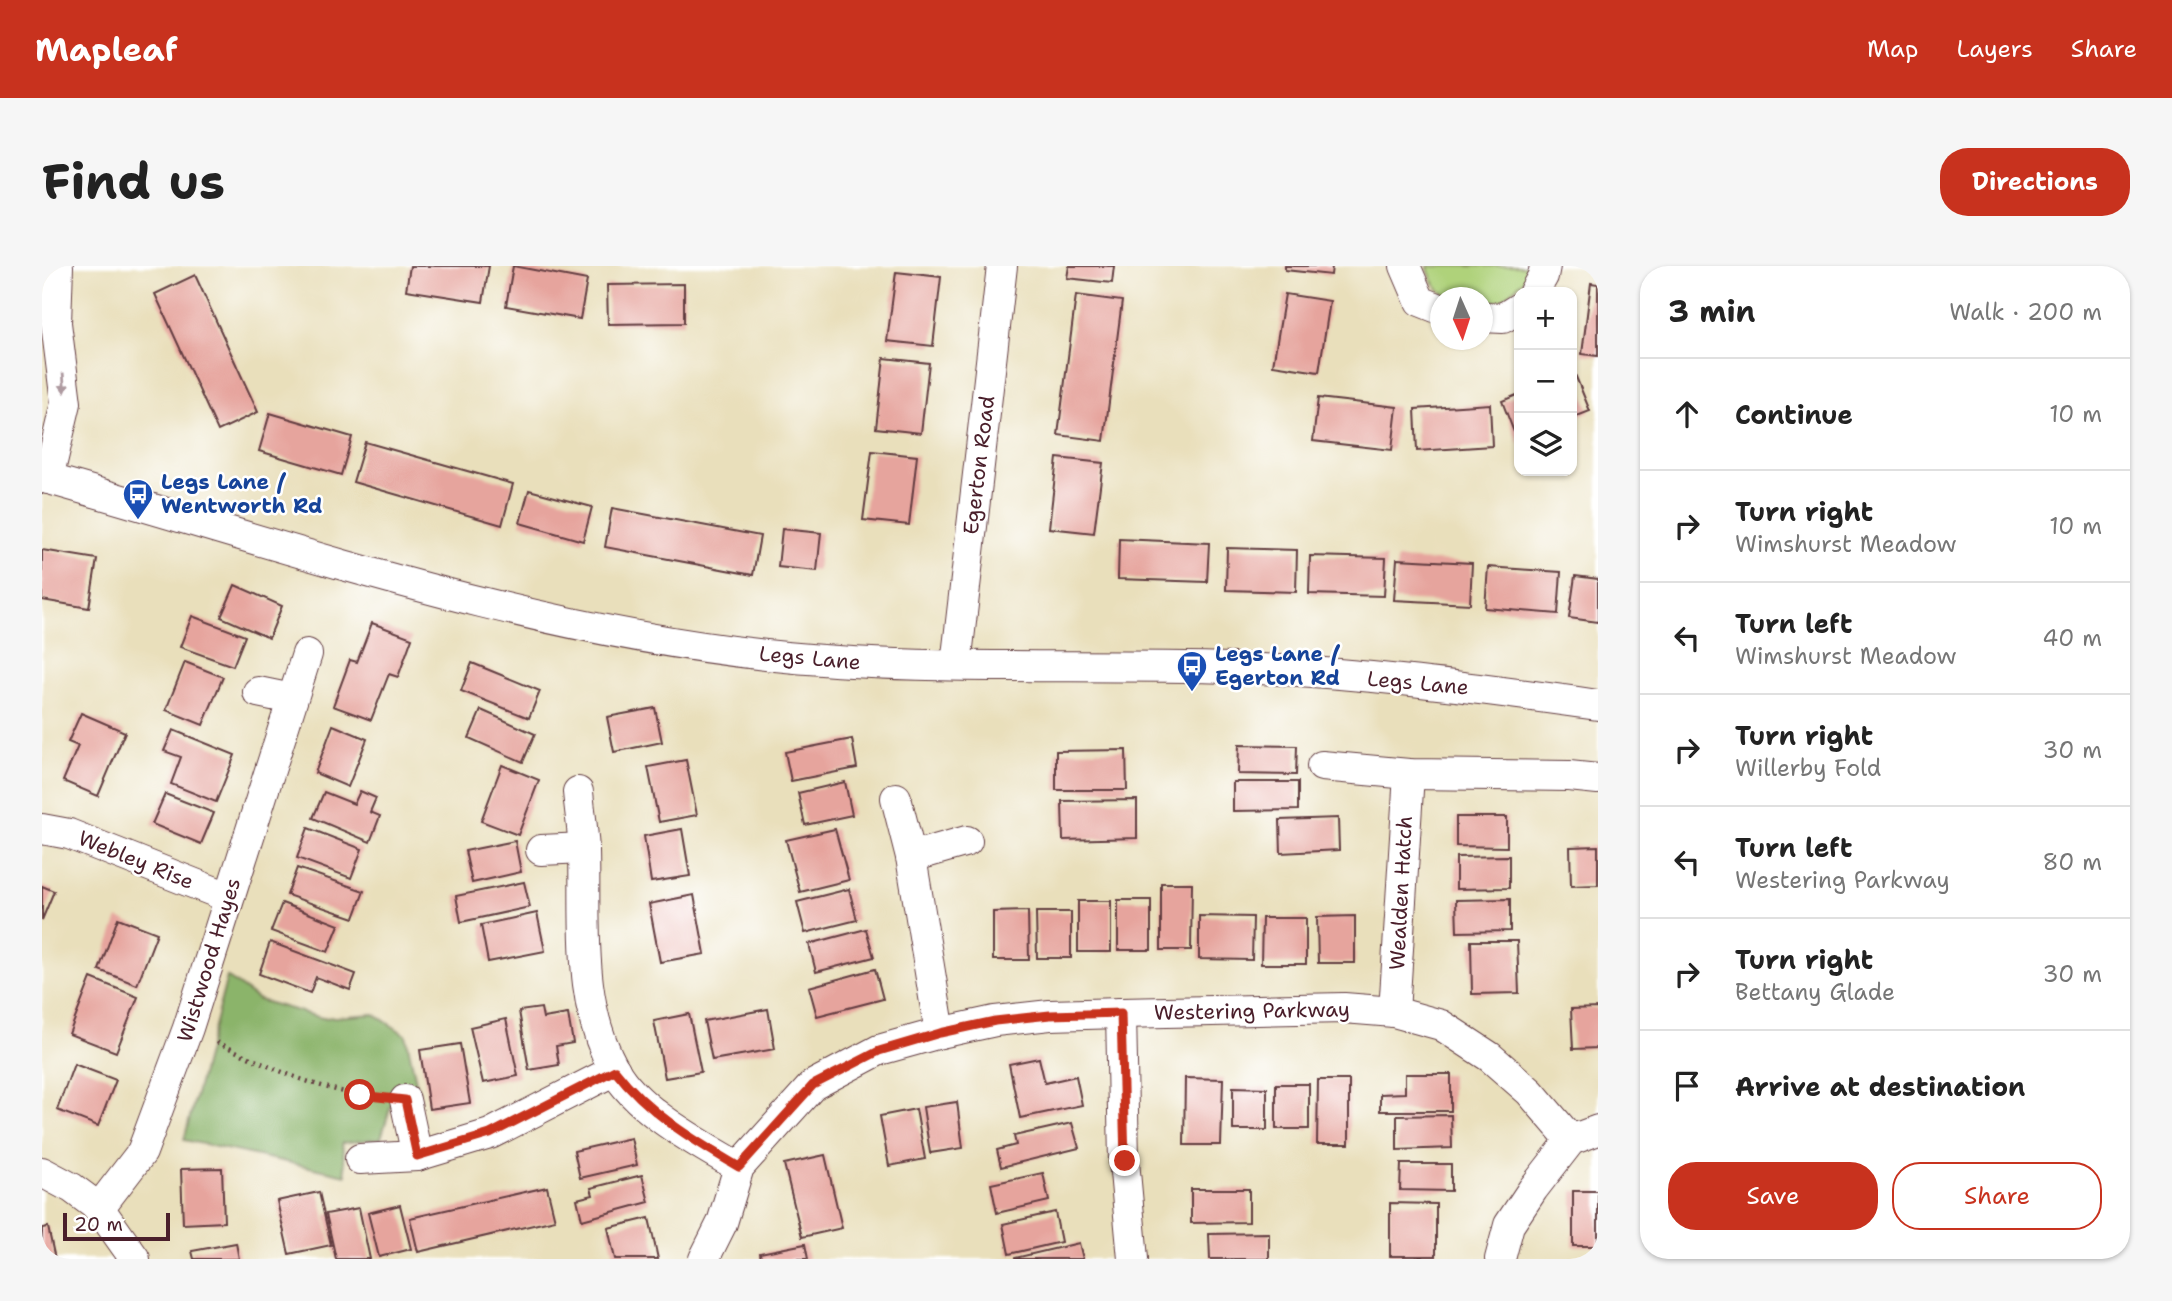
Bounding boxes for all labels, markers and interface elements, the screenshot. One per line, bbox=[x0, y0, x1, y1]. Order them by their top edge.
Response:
text: Mapleaf bbox=[35, 27, 178, 72]
text: Map bbox=[1867, 33, 1918, 65]
text: Layers bbox=[1956, 33, 2033, 65]
text: Share bbox=[2071, 33, 2137, 65]
button: Directions bbox=[1940, 148, 2130, 216]
text: Find us bbox=[42, 149, 225, 215]
north arrow bbox=[1430, 287, 1493, 350]
map controls bbox=[1514, 287, 1577, 476]
button: + bbox=[1514, 287, 1577, 350]
text: 3 min bbox=[1668, 291, 1755, 332]
text: Walk · 200 m bbox=[1949, 297, 2102, 327]
button: − bbox=[1514, 350, 1577, 413]
one-way arrow bbox=[59, 372, 70, 394]
street label: Egerton Road bbox=[957, 394, 1001, 536]
icon: ahead bbox=[1668, 395, 1706, 433]
text: Continue bbox=[1735, 397, 1853, 432]
text: 10 m bbox=[2049, 399, 2102, 429]
button: layers bbox=[1514, 413, 1577, 476]
place label: Legs Lane / Wentworth Rd bbox=[161, 468, 323, 520]
bus stop icon: Legs Lane / Wentworth Rd bbox=[121, 477, 155, 521]
text: Turn right bbox=[1735, 494, 1873, 529]
icon: right bbox=[1668, 507, 1706, 545]
text: 10 m bbox=[2049, 511, 2102, 541]
text: Wimshurst Meadow bbox=[1735, 529, 1957, 559]
text: Turn left bbox=[1735, 606, 1852, 641]
icon: left bbox=[1668, 619, 1706, 657]
text: 40 m bbox=[2042, 623, 2102, 653]
street label: Legs Lane bbox=[758, 640, 862, 676]
place label: Legs Lane / Egerton Rd bbox=[1215, 640, 1340, 692]
text: Wimshurst Meadow bbox=[1735, 641, 1957, 671]
bus stop icon: Legs Lane / Egerton Rd bbox=[1175, 649, 1209, 693]
street label: Legs Lane bbox=[1366, 665, 1470, 701]
text: Turn right bbox=[1735, 718, 1873, 753]
icon: right bbox=[1668, 731, 1706, 769]
text: 30 m bbox=[2043, 735, 2102, 765]
text: Willerby Fold bbox=[1735, 753, 1881, 783]
street label: Wealden Hatch bbox=[1383, 815, 1419, 971]
street label: Webley Rise bbox=[74, 824, 198, 896]
text: Turn left bbox=[1735, 830, 1852, 865]
icon: left bbox=[1668, 843, 1706, 881]
text: 80 m bbox=[2043, 847, 2102, 877]
text: Westering Parkway bbox=[1735, 865, 1950, 895]
street label: Wistwood Hayes bbox=[171, 874, 247, 1046]
text: Turn right bbox=[1735, 942, 1873, 977]
icon: right bbox=[1668, 955, 1706, 993]
text: 30 m bbox=[2043, 959, 2102, 989]
text: Bettany Glade bbox=[1735, 977, 1895, 1007]
street label: Westering Parkway bbox=[1154, 995, 1350, 1027]
icon: arrive bbox=[1668, 1067, 1706, 1105]
text: Arrive at destination bbox=[1735, 1069, 2025, 1104]
route start bbox=[344, 1079, 375, 1110]
route end bbox=[1109, 1145, 1140, 1176]
button: Save bbox=[1668, 1162, 1878, 1230]
button: Share bbox=[1892, 1162, 2102, 1230]
scale bar bbox=[63, 1210, 170, 1242]
text: 20 m bbox=[74, 1212, 123, 1237]

